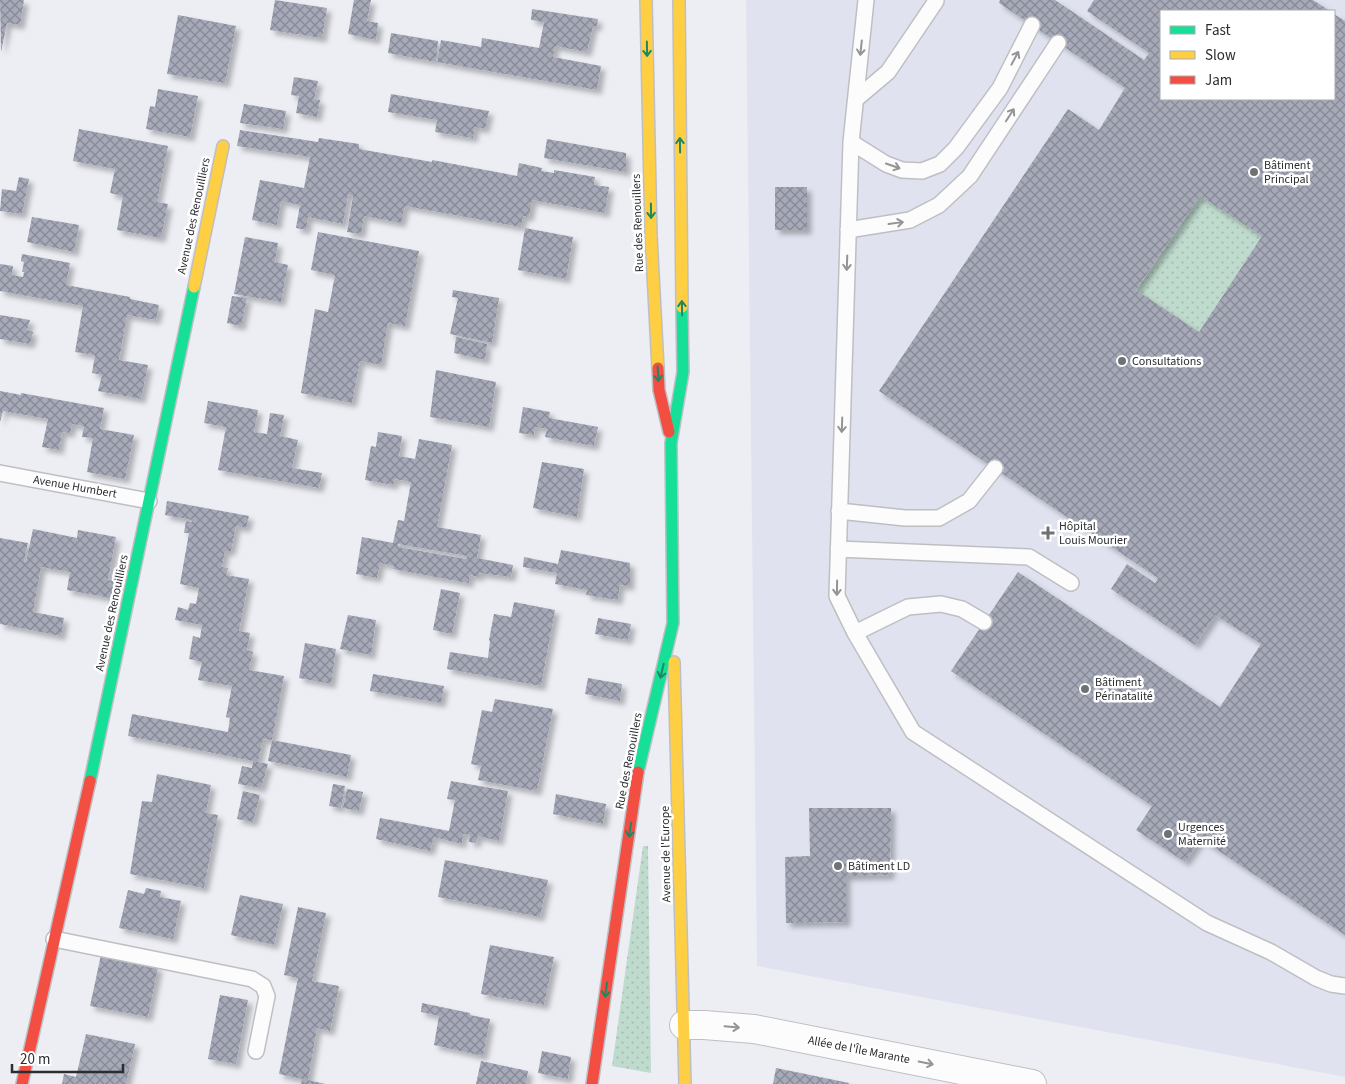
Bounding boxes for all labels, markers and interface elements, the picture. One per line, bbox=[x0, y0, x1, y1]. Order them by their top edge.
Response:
legend bbox=[1160, 10, 1335, 100]
text: Fast bbox=[1205, 20, 1231, 41]
one-way arrow bbox=[642, 40, 652, 56]
one-way arrow bbox=[856, 40, 866, 56]
text: Slow bbox=[1205, 45, 1236, 66]
one-way arrow bbox=[1010, 50, 1020, 65]
text: Jam bbox=[1205, 70, 1232, 91]
one-way arrow bbox=[1005, 108, 1015, 122]
one-way arrow bbox=[676, 138, 685, 154]
street label: Avenue des Renouilliers bbox=[173, 156, 215, 276]
place label: Bâtiment Principal bbox=[1264, 157, 1310, 188]
one-way arrow bbox=[884, 162, 900, 171]
marker: Bâtiment Principal bbox=[1248, 166, 1260, 178]
street label: Rue des Renouillers bbox=[628, 174, 648, 272]
one-way arrow bbox=[646, 202, 656, 219]
one-way arrow bbox=[888, 217, 904, 227]
one-way arrow bbox=[842, 254, 852, 271]
one-way arrow bbox=[677, 300, 687, 316]
place label: Consultations bbox=[1132, 353, 1201, 370]
marker: Consultations bbox=[1116, 355, 1128, 367]
one-way arrow bbox=[653, 365, 662, 381]
one-way arrow bbox=[837, 417, 847, 433]
street label: Avenue Humbert bbox=[32, 471, 118, 503]
place label: Hôpital Louis Mourier bbox=[1059, 518, 1128, 549]
marker: Hôpital Louis Mourier bbox=[1041, 526, 1055, 540]
street label: Avenue des Renouilliers bbox=[91, 553, 133, 673]
one-way arrow bbox=[832, 579, 842, 595]
one-way arrow bbox=[657, 662, 666, 678]
place label: Bâtiment Périnatalité bbox=[1095, 674, 1153, 705]
marker: Bâtiment Périnatalité bbox=[1079, 683, 1091, 695]
street label: Rue des Renouillers bbox=[611, 711, 647, 811]
street label: Avenue de l'Europe bbox=[657, 806, 675, 902]
place label: Urgences Maternité bbox=[1178, 819, 1226, 850]
one-way arrow bbox=[625, 821, 635, 837]
marker: Urgences Maternité bbox=[1162, 828, 1174, 840]
place label: Bâtiment LD bbox=[848, 858, 910, 875]
marker: Bâtiment LD bbox=[832, 860, 844, 872]
one-way arrow bbox=[601, 982, 611, 998]
one-way arrow bbox=[724, 1022, 740, 1032]
street label: Allée de l'Île Marante bbox=[806, 1032, 912, 1068]
scale bar bbox=[12, 1042, 124, 1074]
text: 20 m bbox=[20, 1049, 50, 1070]
one-way arrow bbox=[918, 1059, 934, 1068]

